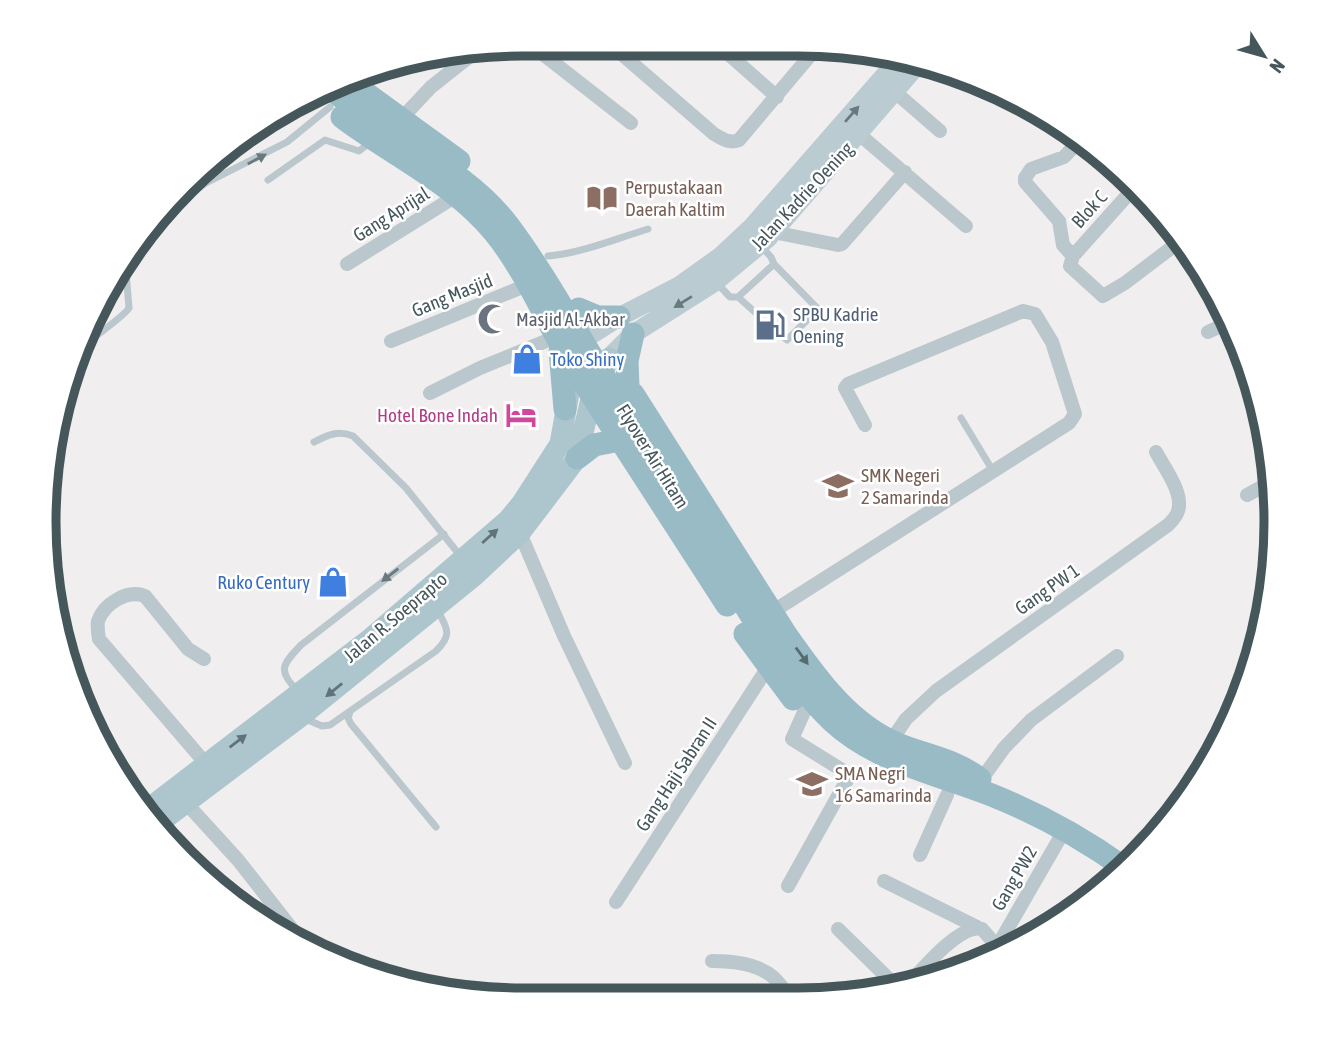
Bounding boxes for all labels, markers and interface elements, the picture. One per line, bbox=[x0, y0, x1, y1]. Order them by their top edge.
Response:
north arrow bbox=[1229, 21, 1299, 91]
text: N bbox=[1265, 55, 1290, 77]
one-way arrow bbox=[844, 105, 860, 123]
street label: Jalan Kadrie Oening bbox=[746, 137, 858, 254]
one-way arrow bbox=[247, 153, 267, 165]
place label: Perpustakaan Daerah Kaltim bbox=[625, 176, 725, 220]
library icon: Perpustakaan Daerah Kaltim bbox=[585, 181, 619, 215]
street label: Gang Aprijal bbox=[349, 182, 433, 246]
street label: Blok C bbox=[1067, 186, 1112, 232]
street label: Gang Masjid bbox=[409, 269, 495, 321]
one-way arrow bbox=[674, 295, 693, 308]
mosque icon: Masjid Al-Akbar bbox=[476, 302, 510, 336]
place label: SPBU Kadrie Oening bbox=[793, 303, 878, 347]
place label: Masjid Al-Akbar bbox=[516, 308, 625, 330]
fuel station icon: SPBU Kadrie Oening bbox=[753, 308, 787, 342]
shop icon: Toko Shiny bbox=[510, 342, 544, 376]
place label: Toko Shiny bbox=[550, 348, 624, 370]
hotel icon: Hotel Bone Indah bbox=[504, 398, 538, 432]
street label: Flyover Air Hitam bbox=[612, 400, 694, 512]
place label: Hotel Bone Indah bbox=[377, 404, 498, 426]
place label: SMK Negeri 2 Samarinda bbox=[861, 464, 949, 508]
school or university icon: SMK Negeri 2 Samarinda bbox=[821, 469, 855, 503]
one-way arrow bbox=[481, 528, 499, 544]
street label: Gang PW 1 bbox=[1011, 559, 1083, 619]
shop icon: Ruko Century bbox=[316, 565, 350, 599]
street label: Jalan R. Soeprapto bbox=[339, 567, 451, 667]
one-way arrow bbox=[381, 568, 399, 582]
place label: Ruko Century bbox=[217, 571, 310, 593]
one-way arrow bbox=[794, 647, 808, 665]
one-way arrow bbox=[325, 682, 343, 697]
street label: Gang Haji Sabran II bbox=[631, 713, 721, 835]
one-way arrow bbox=[229, 735, 247, 749]
place label: SMA Negri 16 Samarinda bbox=[835, 762, 932, 806]
school or university icon: SMA Negri 16 Samarinda bbox=[795, 767, 829, 801]
street label: Gang PW2 bbox=[987, 842, 1041, 914]

